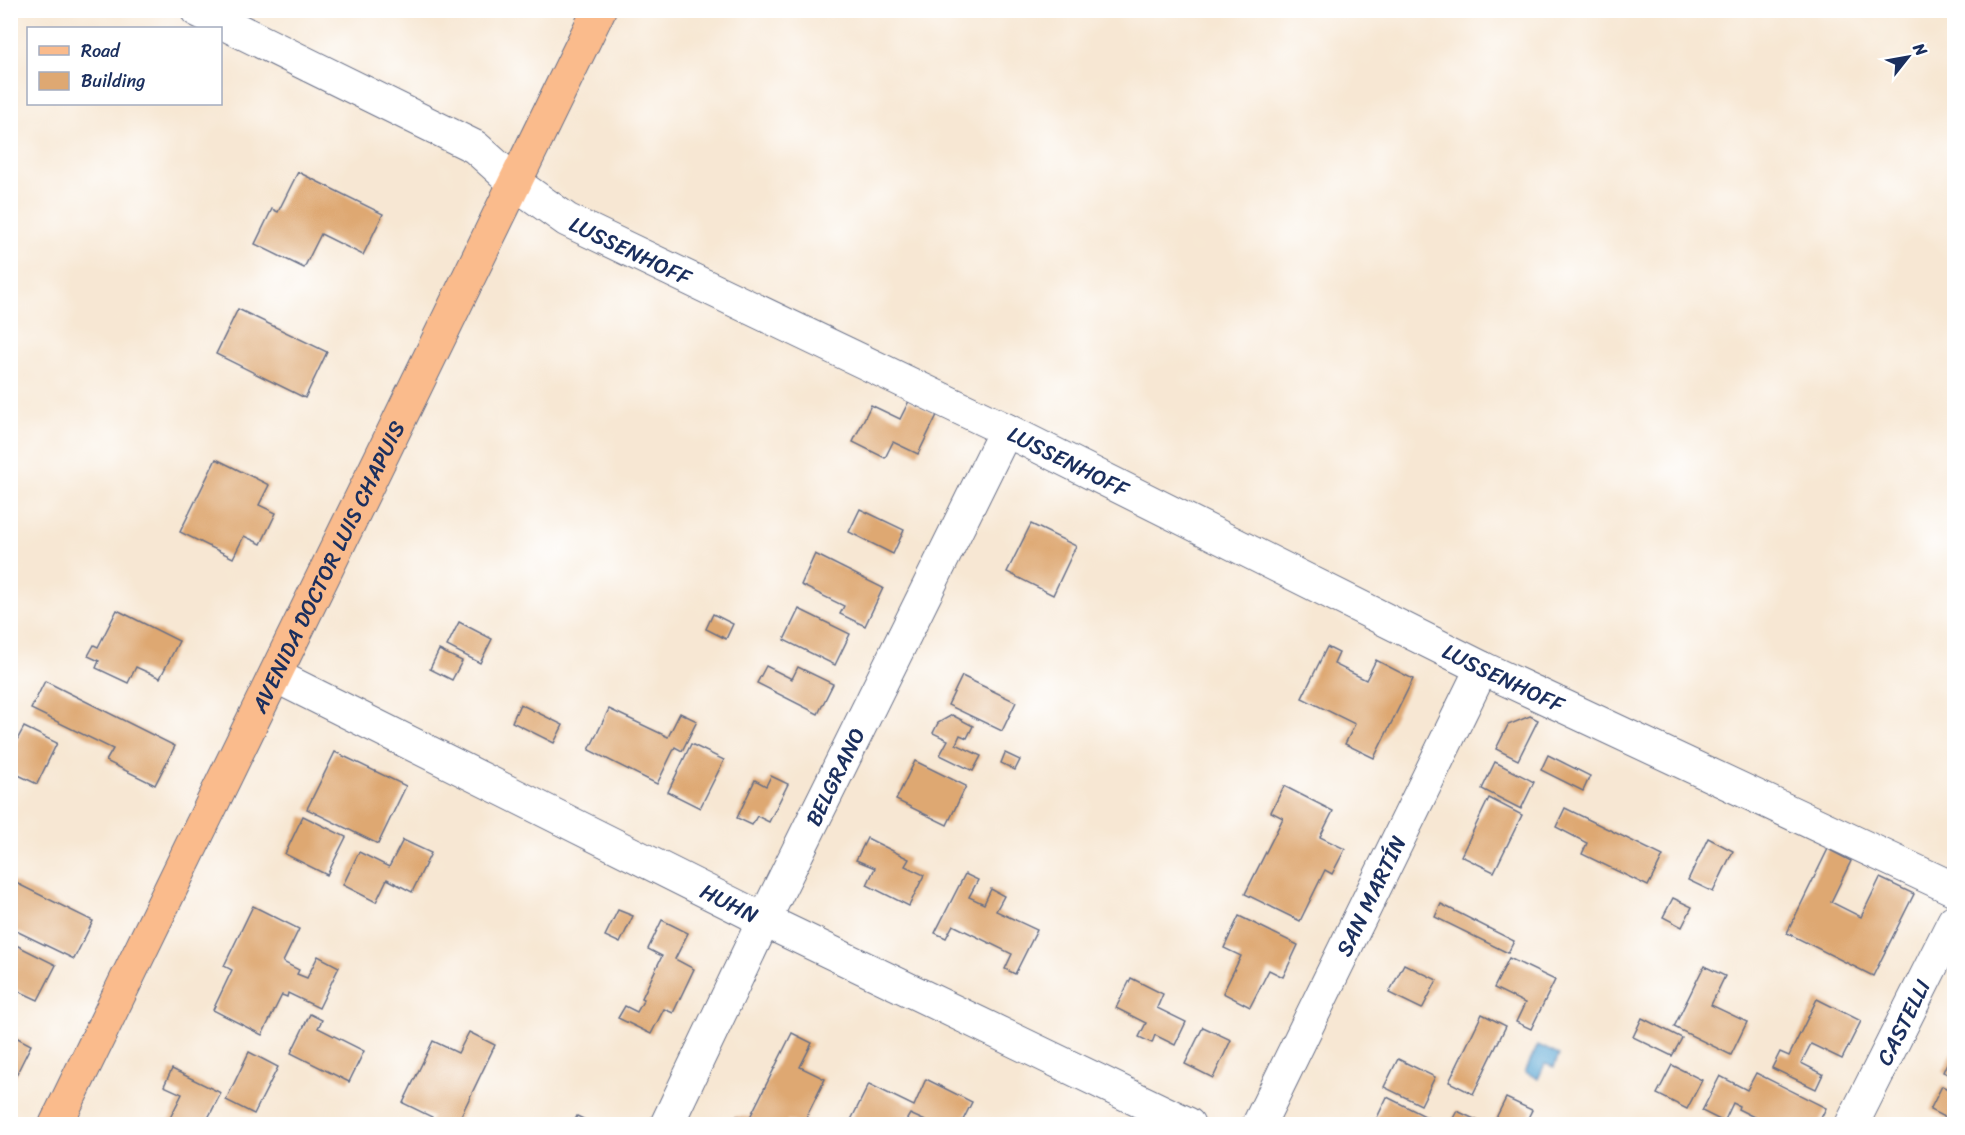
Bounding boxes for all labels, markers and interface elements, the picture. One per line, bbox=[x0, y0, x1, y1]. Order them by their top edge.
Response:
legend bbox=[27, 27, 222, 105]
north arrow bbox=[1878, 27, 1938, 87]
text: Road bbox=[81, 35, 121, 67]
text: N bbox=[1905, 36, 1936, 63]
text: Building bbox=[81, 65, 145, 97]
street label: LUSSENHOFF bbox=[563, 205, 699, 297]
street label: AVENIDA DOCTOR LUIS CHAPUIS bbox=[240, 414, 416, 721]
street label: LUSSENHOFF bbox=[1001, 415, 1137, 509]
street label: LUSSENHOFF bbox=[1435, 632, 1572, 724]
street label: BELGRANO bbox=[794, 720, 876, 833]
street label: SAN MARTÍN bbox=[1325, 829, 1417, 963]
street label: HUHN bbox=[693, 872, 765, 934]
street label: CASTELLI bbox=[1865, 972, 1942, 1072]

